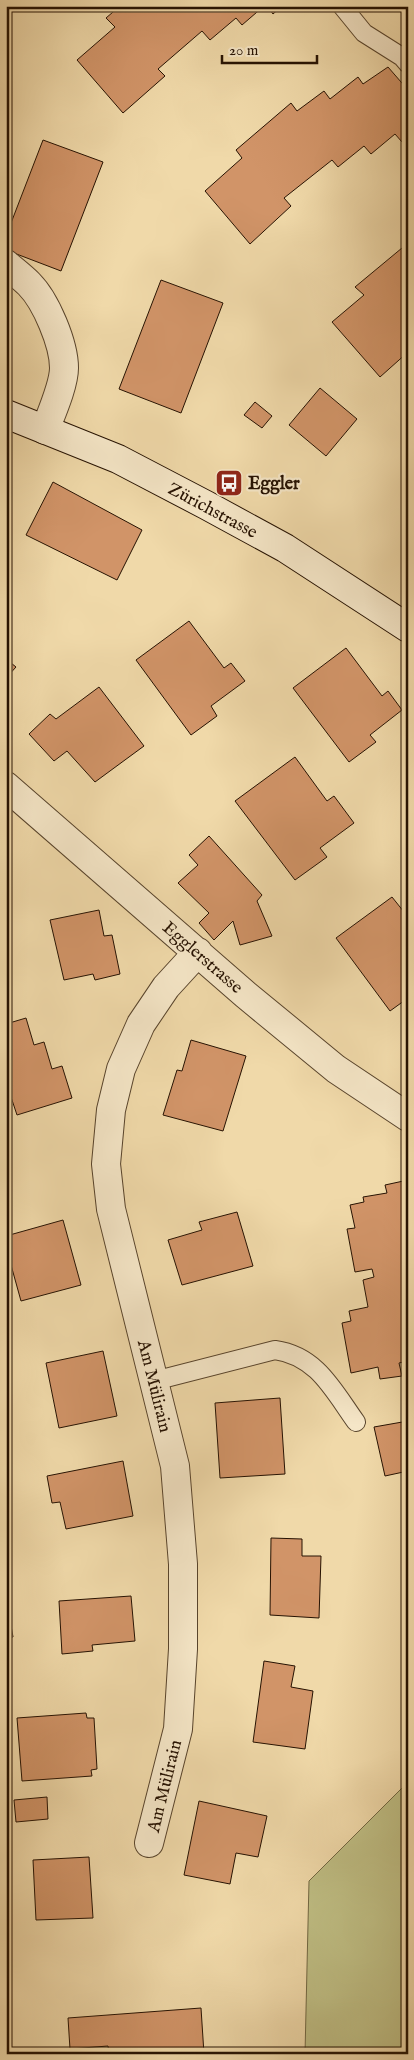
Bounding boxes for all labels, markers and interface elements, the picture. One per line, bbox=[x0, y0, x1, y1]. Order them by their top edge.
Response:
scale bar bbox=[222, 32, 316, 64]
text: 20 m bbox=[229, 41, 259, 60]
bus stop icon: Eggler bbox=[214, 468, 244, 498]
place label: Eggler bbox=[248, 473, 300, 496]
street label: Zürichstrasse bbox=[163, 478, 261, 545]
street label: Egglerstrasse bbox=[157, 917, 247, 999]
street label: Am Mülirain bbox=[131, 1337, 176, 1435]
street label: Am Mülirain bbox=[143, 1737, 188, 1836]

